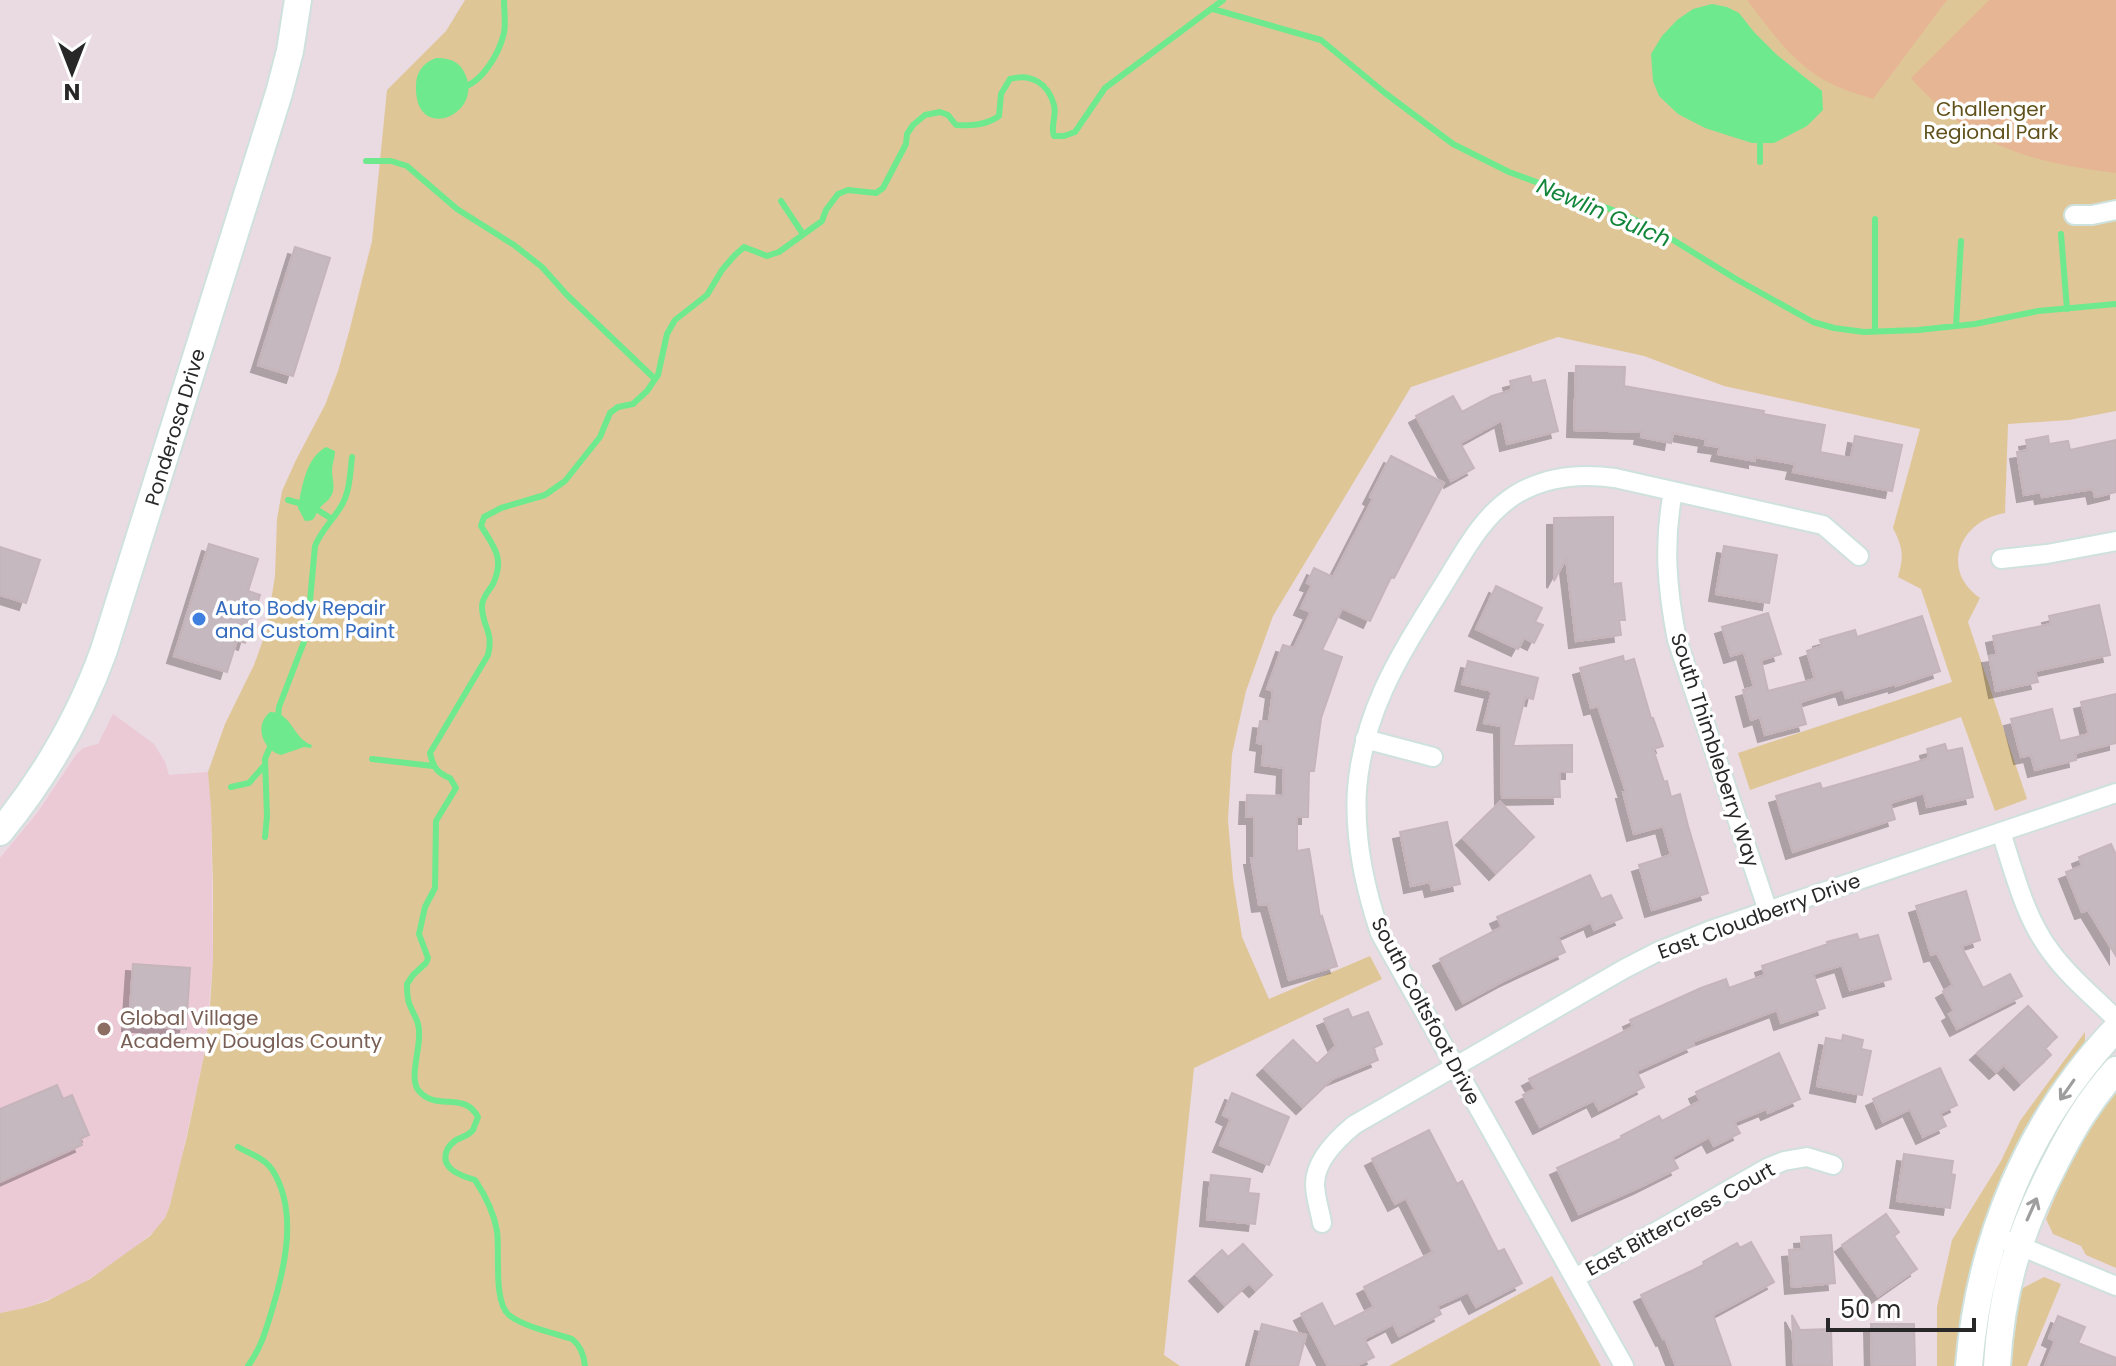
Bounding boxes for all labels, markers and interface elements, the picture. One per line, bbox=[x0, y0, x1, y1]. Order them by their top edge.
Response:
north arrow bbox=[32, 32, 112, 112]
text: N bbox=[64, 76, 80, 107]
park label: Challenger Regional Park bbox=[1923, 95, 2059, 146]
water label: Newlin Gulch bbox=[1532, 170, 1676, 255]
street label: Ponderosa Drive bbox=[138, 345, 212, 509]
place label: Auto Body Repair and Custom Paint bbox=[215, 594, 395, 645]
marker: Auto Body Repair and Custom Paint bbox=[190, 610, 208, 628]
street label: South Thimbleberry Way bbox=[1664, 629, 1766, 871]
street label: East Cloudberry Drive bbox=[1654, 866, 1864, 966]
street label: South Coltsfoot Drive bbox=[1365, 912, 1487, 1110]
place label: Global Village Academy Douglas County bbox=[120, 1004, 382, 1055]
marker: Global Village Academy Douglas County bbox=[95, 1020, 113, 1038]
one-way arrow bbox=[2059, 1079, 2076, 1100]
street label: East Bittercress Court bbox=[1580, 1155, 1780, 1283]
one-way arrow bbox=[2026, 1197, 2041, 1222]
scale bar bbox=[1828, 1282, 1974, 1332]
text: 50 m bbox=[1840, 1293, 1901, 1326]

